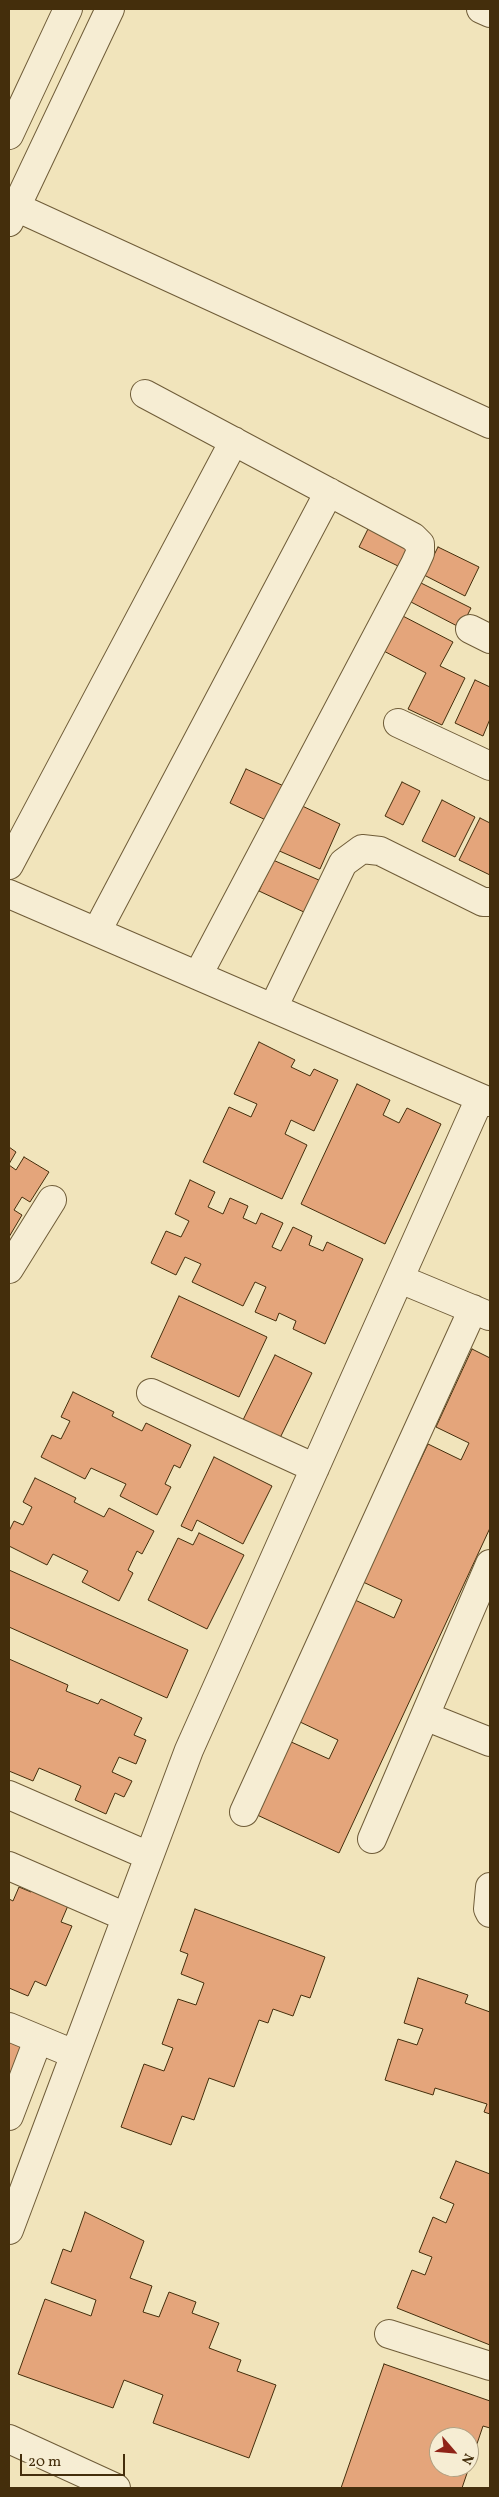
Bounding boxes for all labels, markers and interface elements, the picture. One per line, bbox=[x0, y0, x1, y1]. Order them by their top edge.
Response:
north arrow bbox=[429, 2427, 479, 2477]
scale bar bbox=[22, 2444, 128, 2476]
text: N bbox=[456, 2450, 478, 2467]
text: 20 m bbox=[28, 2452, 61, 2473]

